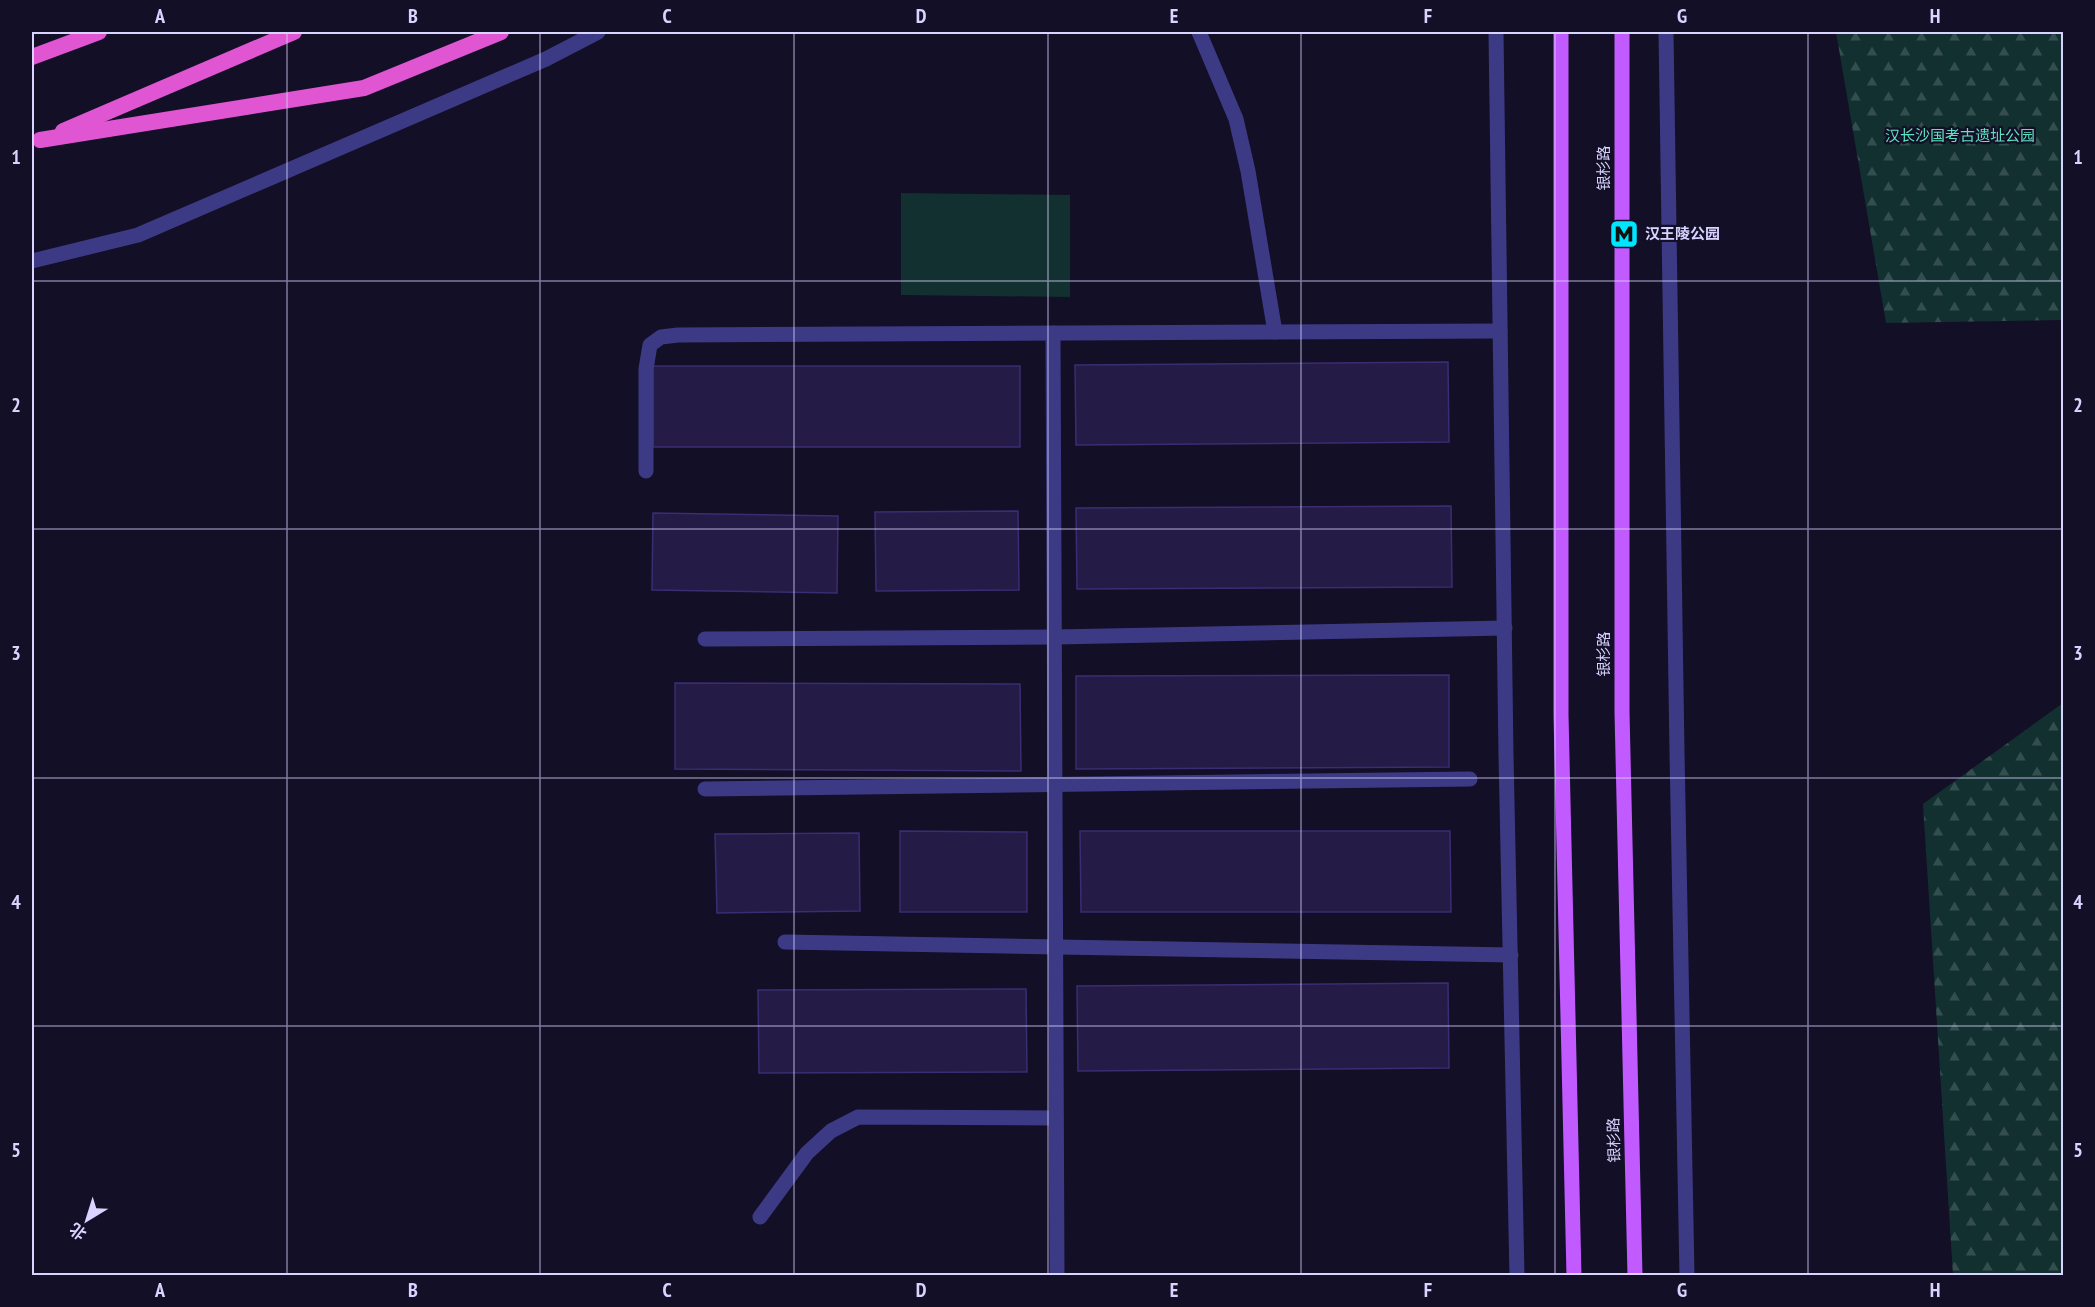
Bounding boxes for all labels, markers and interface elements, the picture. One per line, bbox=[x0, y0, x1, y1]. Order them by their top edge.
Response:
text: A bbox=[154, 3, 166, 29]
text: B bbox=[408, 3, 418, 29]
text: C bbox=[662, 3, 672, 29]
text: D bbox=[916, 3, 927, 29]
text: E bbox=[1170, 3, 1178, 29]
text: F bbox=[1424, 3, 1432, 29]
text: G bbox=[1677, 3, 1687, 29]
text: H bbox=[1930, 3, 1940, 29]
park label: 汉长沙国考古遗址公园 bbox=[1885, 126, 2035, 145]
text: 1 bbox=[11, 144, 21, 170]
text: 1 bbox=[2073, 144, 2083, 170]
street label: 银杉路 bbox=[1594, 145, 1613, 191]
metro station icon: 汉王陵公园 bbox=[1608, 218, 1640, 250]
place label: 汉王陵公园 bbox=[1645, 224, 1720, 243]
text: 2 bbox=[11, 392, 21, 418]
text: 2 bbox=[2073, 392, 2083, 418]
street label: 银杉路 bbox=[1594, 631, 1613, 677]
text: 3 bbox=[11, 640, 21, 666]
text: 3 bbox=[2073, 640, 2083, 666]
text: 4 bbox=[11, 889, 21, 915]
text: 4 bbox=[2073, 889, 2083, 915]
street label: 银杉路 bbox=[1604, 1117, 1623, 1163]
text: 5 bbox=[11, 1137, 21, 1163]
text: 5 bbox=[2073, 1137, 2083, 1163]
north arrow bbox=[57, 1190, 117, 1250]
text: 北 bbox=[65, 1219, 90, 1245]
text: A bbox=[154, 1277, 166, 1303]
text: B bbox=[408, 1277, 418, 1303]
text: C bbox=[662, 1277, 672, 1303]
text: D bbox=[916, 1277, 927, 1303]
text: E bbox=[1170, 1277, 1178, 1303]
text: F bbox=[1424, 1277, 1432, 1303]
text: G bbox=[1677, 1277, 1687, 1303]
text: H bbox=[1930, 1277, 1940, 1303]

